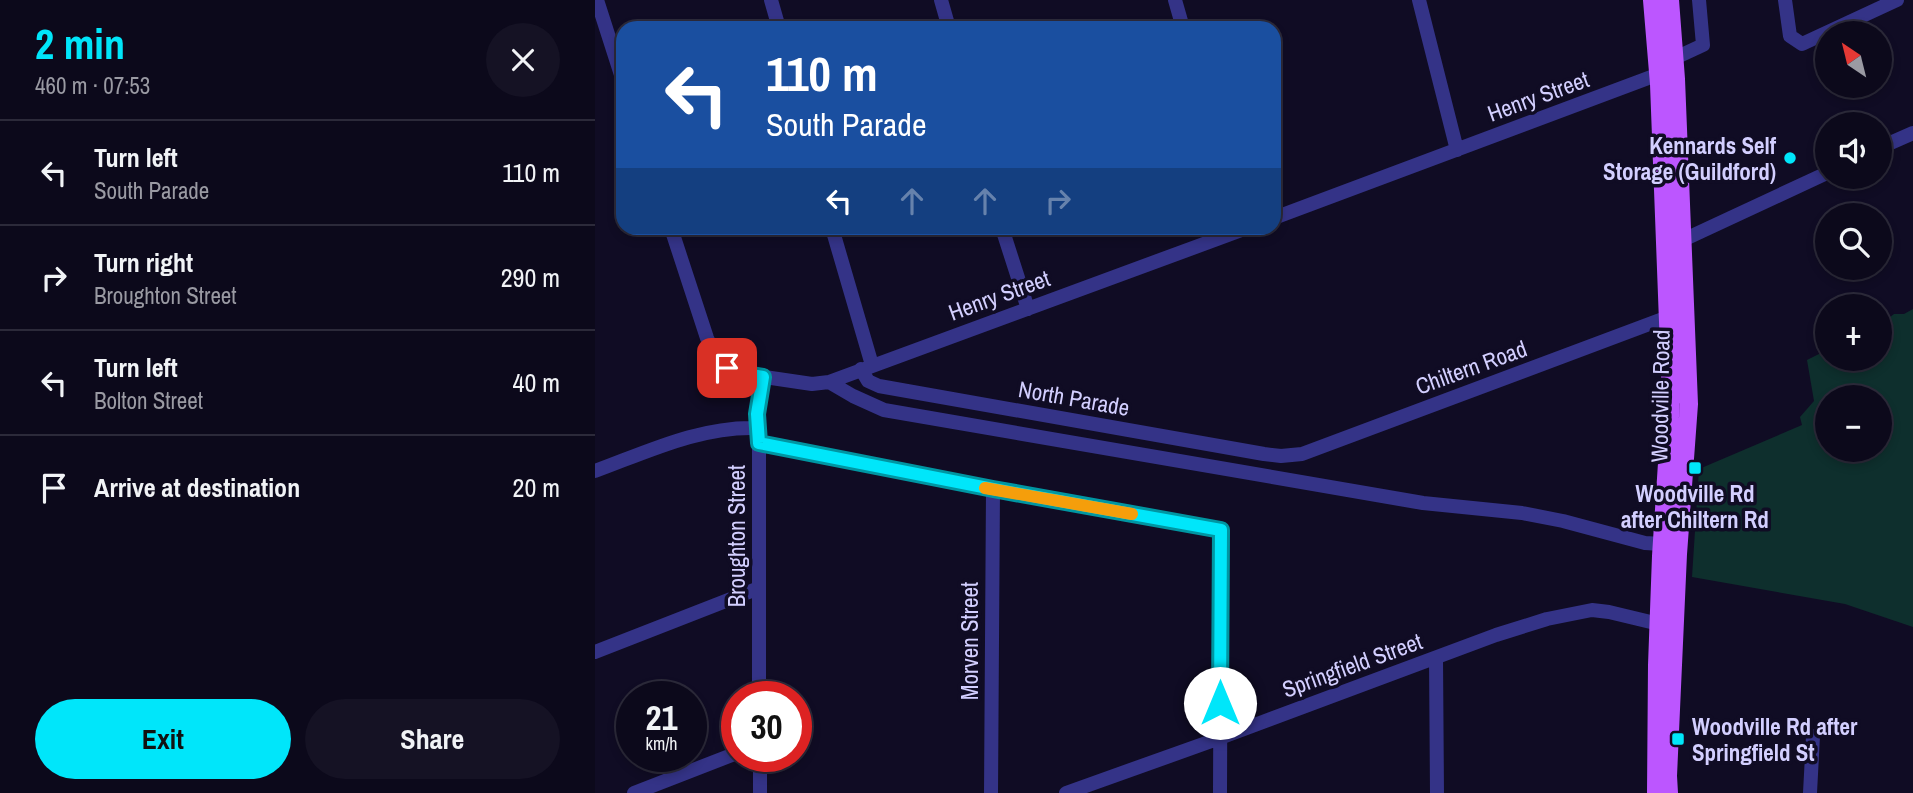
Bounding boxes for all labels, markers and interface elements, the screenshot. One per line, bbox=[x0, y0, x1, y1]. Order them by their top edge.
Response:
text: 2 min bbox=[35, 16, 125, 72]
north arrow bbox=[1815, 21, 1892, 98]
map controls bbox=[1815, 21, 1892, 462]
button: close bbox=[486, 23, 560, 97]
text: 110 m bbox=[766, 40, 878, 106]
icon: left bbox=[651, 49, 742, 140]
street label: Henry Street bbox=[1483, 63, 1593, 129]
text: 460 m · 07:53 bbox=[35, 70, 150, 101]
text: South Parade bbox=[766, 103, 926, 146]
button: sound bbox=[1815, 112, 1892, 189]
place label: Kennards Self Storage (Guildford) bbox=[1603, 130, 1777, 187]
text: Turn left bbox=[94, 140, 178, 175]
marker: Kennards Self Storage (Guildford) bbox=[1782, 150, 1798, 166]
icon: left bbox=[35, 154, 73, 192]
text: 110 m bbox=[502, 155, 560, 190]
text: South Parade bbox=[94, 175, 209, 206]
icon: left bbox=[820, 182, 858, 220]
icon: ahead bbox=[893, 182, 931, 220]
icon: ahead bbox=[966, 182, 1004, 220]
icon: right bbox=[1039, 182, 1077, 220]
button: search bbox=[1815, 203, 1892, 280]
text: Turn right bbox=[94, 245, 193, 280]
icon: right bbox=[35, 259, 73, 297]
text: 290 m bbox=[501, 260, 560, 295]
street label: Henry Street bbox=[944, 262, 1054, 328]
text: Broughton Street bbox=[94, 280, 237, 311]
button: + bbox=[1815, 294, 1892, 371]
street label: Woodville Road bbox=[1643, 329, 1677, 463]
street label: Chiltern Road bbox=[1411, 333, 1531, 401]
pin bbox=[697, 338, 757, 398]
icon: arrive bbox=[708, 349, 746, 387]
text: Turn left bbox=[94, 350, 178, 385]
icon: left bbox=[35, 364, 73, 402]
text: 40 m bbox=[513, 365, 560, 400]
street label: North Parade bbox=[1016, 373, 1132, 423]
text: Bolton Street bbox=[94, 385, 203, 416]
button: − bbox=[1815, 385, 1892, 462]
marker: Woodville Rd after Chiltern Rd bbox=[1687, 460, 1703, 476]
street label: Broughton Street bbox=[721, 465, 752, 607]
icon: arrive bbox=[35, 469, 73, 507]
text: Arrive at destination bbox=[94, 470, 300, 505]
text: 20 m bbox=[513, 470, 560, 505]
place label: Woodville Rd after Chiltern Rd bbox=[1621, 478, 1769, 535]
street label: Morven Street bbox=[954, 582, 985, 700]
street label: Springfield Street bbox=[1278, 625, 1426, 705]
position arrow bbox=[1183, 666, 1257, 740]
speed limit sign: 30 bbox=[721, 681, 812, 772]
text: 21 bbox=[646, 694, 677, 741]
button: Exit bbox=[35, 699, 291, 779]
button: Share bbox=[305, 699, 560, 779]
place label: Woodville Rd after Springfield St bbox=[1692, 711, 1858, 768]
text: km/h bbox=[646, 731, 678, 756]
marker: Woodville Rd after Springfield St bbox=[1670, 731, 1686, 747]

